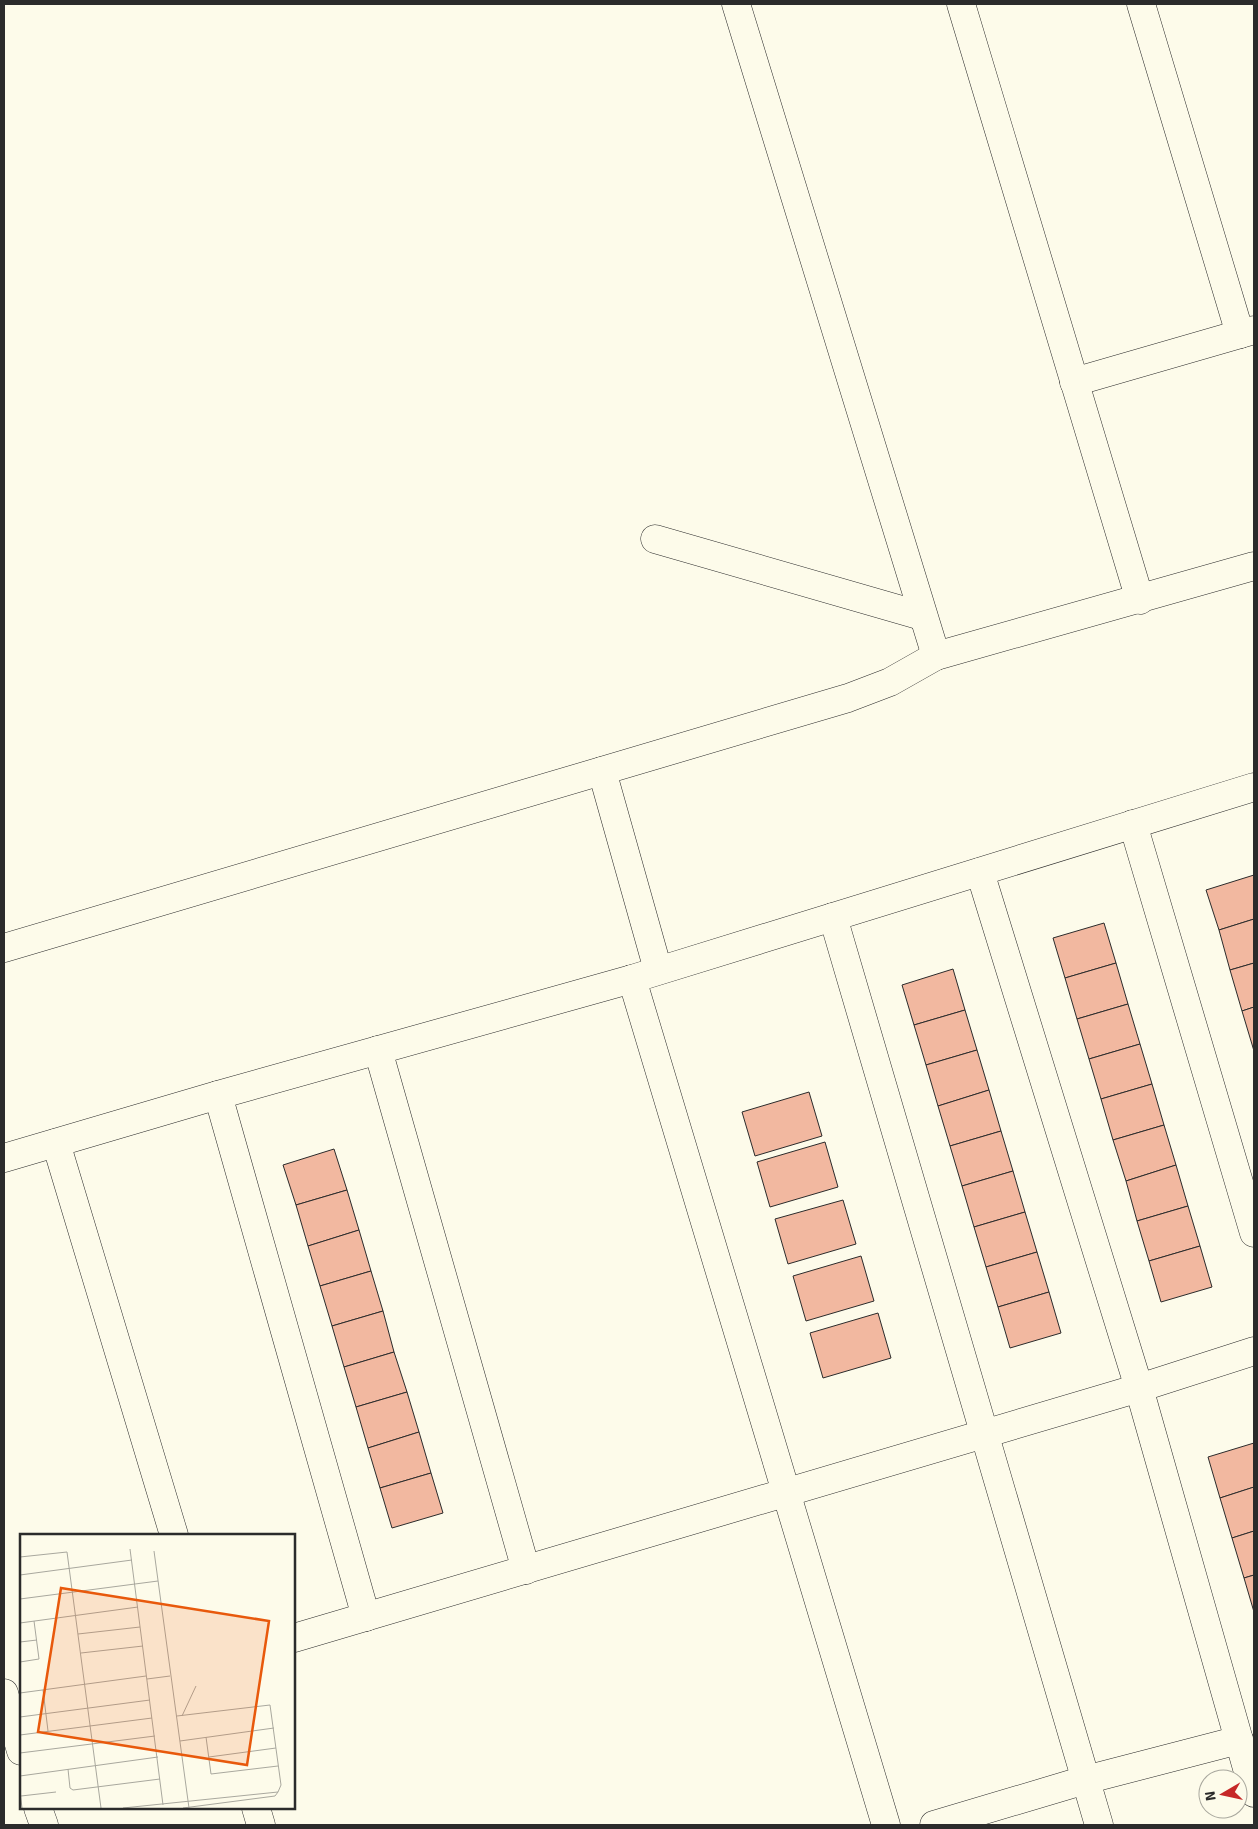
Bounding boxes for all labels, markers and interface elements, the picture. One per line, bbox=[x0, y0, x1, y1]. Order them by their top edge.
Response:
inset map bbox=[20, 1534, 295, 1809]
north arrow bbox=[1198, 1769, 1248, 1819]
text: N bbox=[1201, 1790, 1220, 1802]

